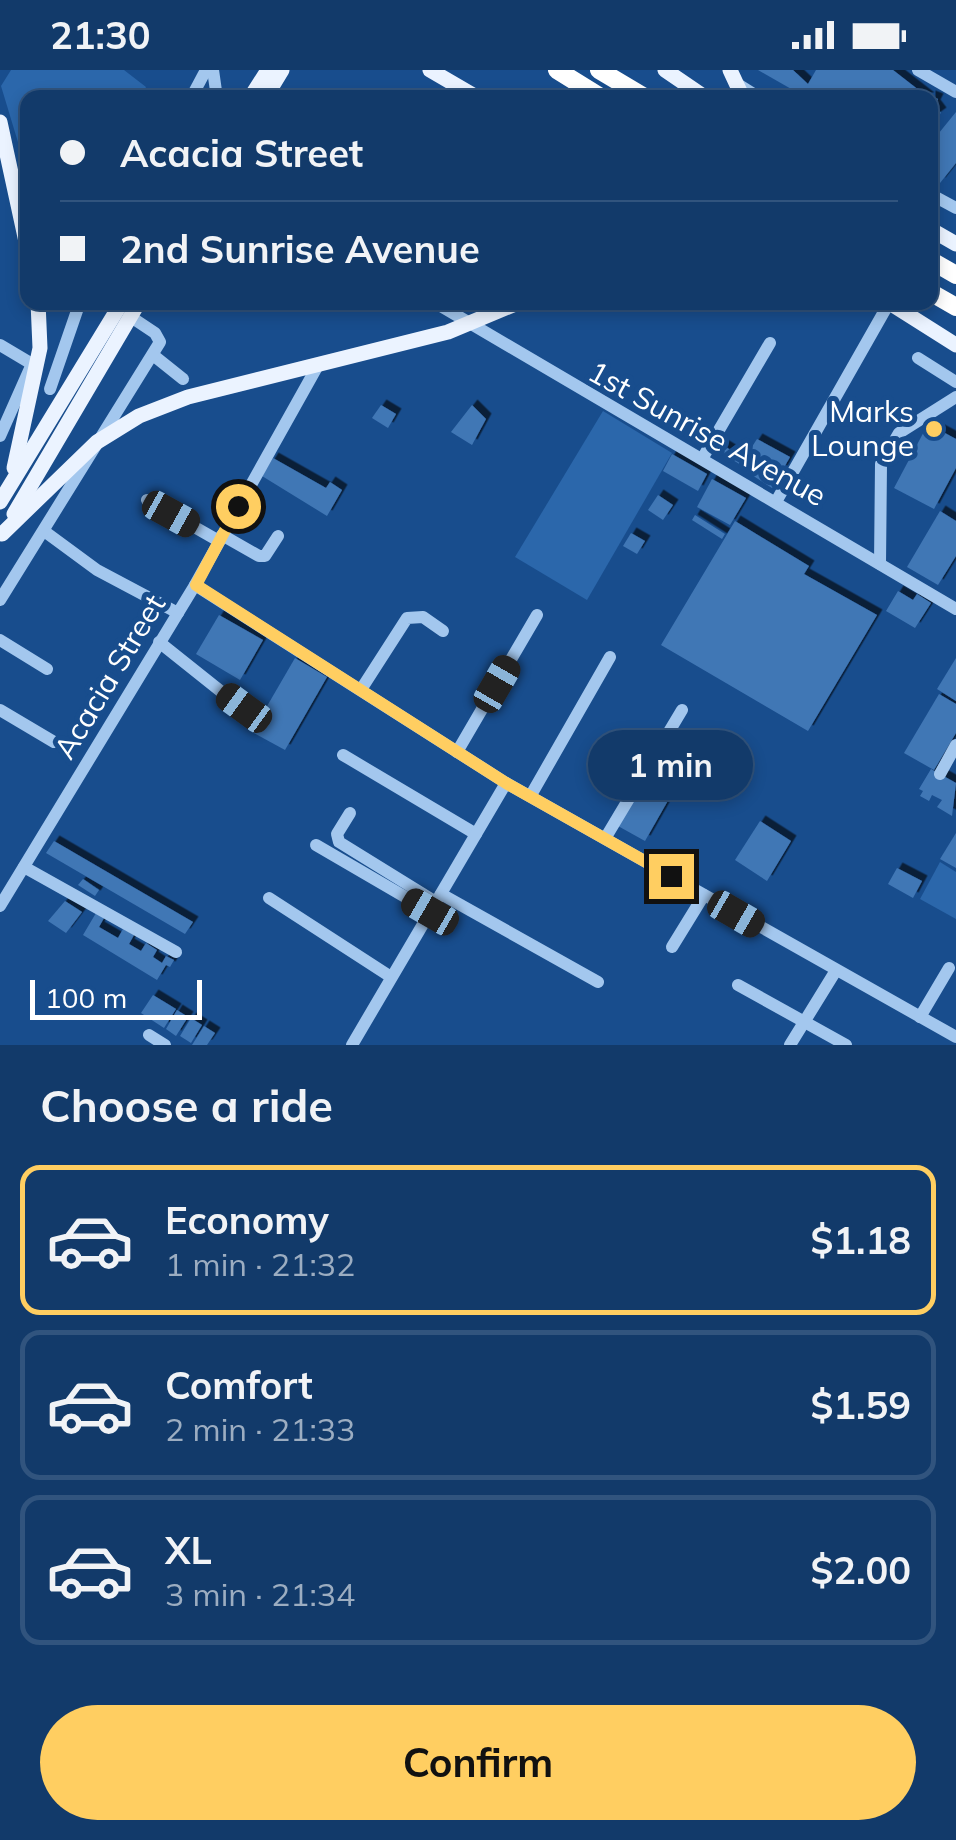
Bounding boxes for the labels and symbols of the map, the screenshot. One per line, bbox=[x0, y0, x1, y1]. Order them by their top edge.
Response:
street label: 1st Sunrise Avenue bbox=[582, 352, 833, 514]
place label: Marks Lounge bbox=[811, 392, 914, 464]
marker: Marks Lounge bbox=[923, 418, 945, 440]
route start bbox=[216, 484, 261, 529]
car bbox=[137, 486, 205, 542]
street label: Acacia Street bbox=[45, 587, 173, 766]
car bbox=[469, 651, 525, 717]
car bbox=[211, 678, 277, 738]
callout: 1 min bbox=[588, 731, 754, 801]
route end bbox=[649, 854, 694, 899]
car bbox=[397, 884, 463, 940]
car bbox=[703, 886, 769, 942]
scale bar bbox=[30, 975, 202, 1020]

